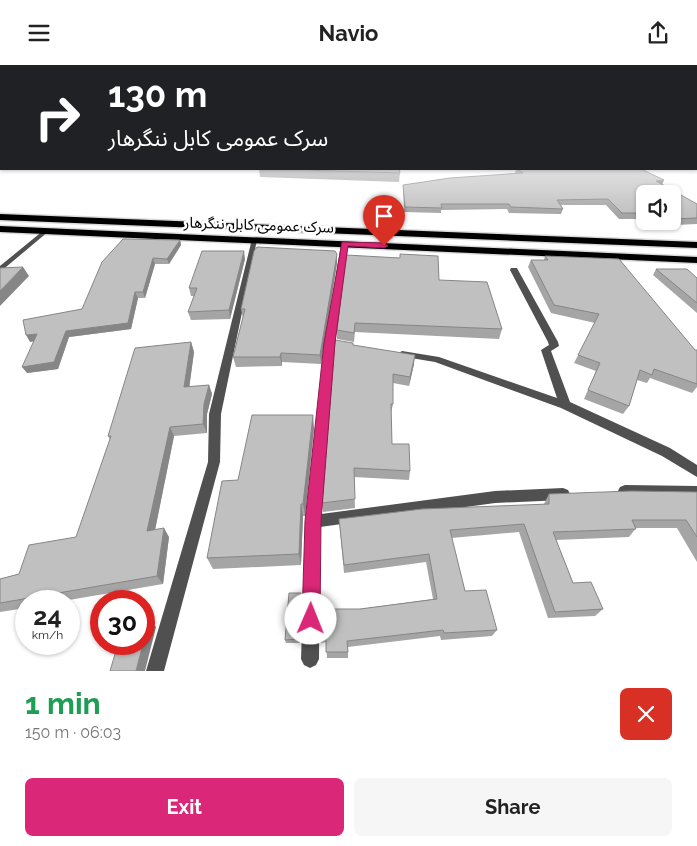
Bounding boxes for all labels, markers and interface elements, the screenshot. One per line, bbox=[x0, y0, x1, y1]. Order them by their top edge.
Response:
icon: menu bbox=[25, 19, 53, 47]
icon: share bbox=[644, 19, 672, 47]
text: Navio bbox=[319, 20, 378, 46]
text: 130 m bbox=[108, 74, 207, 115]
icon: right bbox=[25, 85, 90, 150]
text: سرک عمومی کابل ننگرهار bbox=[108, 125, 328, 151]
map controls bbox=[636, 185, 681, 230]
button: sound bbox=[636, 185, 681, 230]
pin bbox=[363, 195, 405, 246]
icon: arrive bbox=[370, 202, 398, 230]
street label: سرک عمومی کابل ننگرهار bbox=[183, 213, 335, 237]
speed limit sign: 30 bbox=[90, 590, 155, 655]
position arrow bbox=[284, 592, 336, 644]
text: 24 bbox=[33, 601, 62, 631]
text: km/h bbox=[32, 628, 63, 642]
text: 1 min bbox=[25, 686, 101, 721]
button: close bbox=[620, 688, 672, 740]
text: 150 m · 06:03 bbox=[25, 723, 121, 742]
button: Exit bbox=[25, 778, 344, 836]
button: Share bbox=[354, 778, 672, 836]

